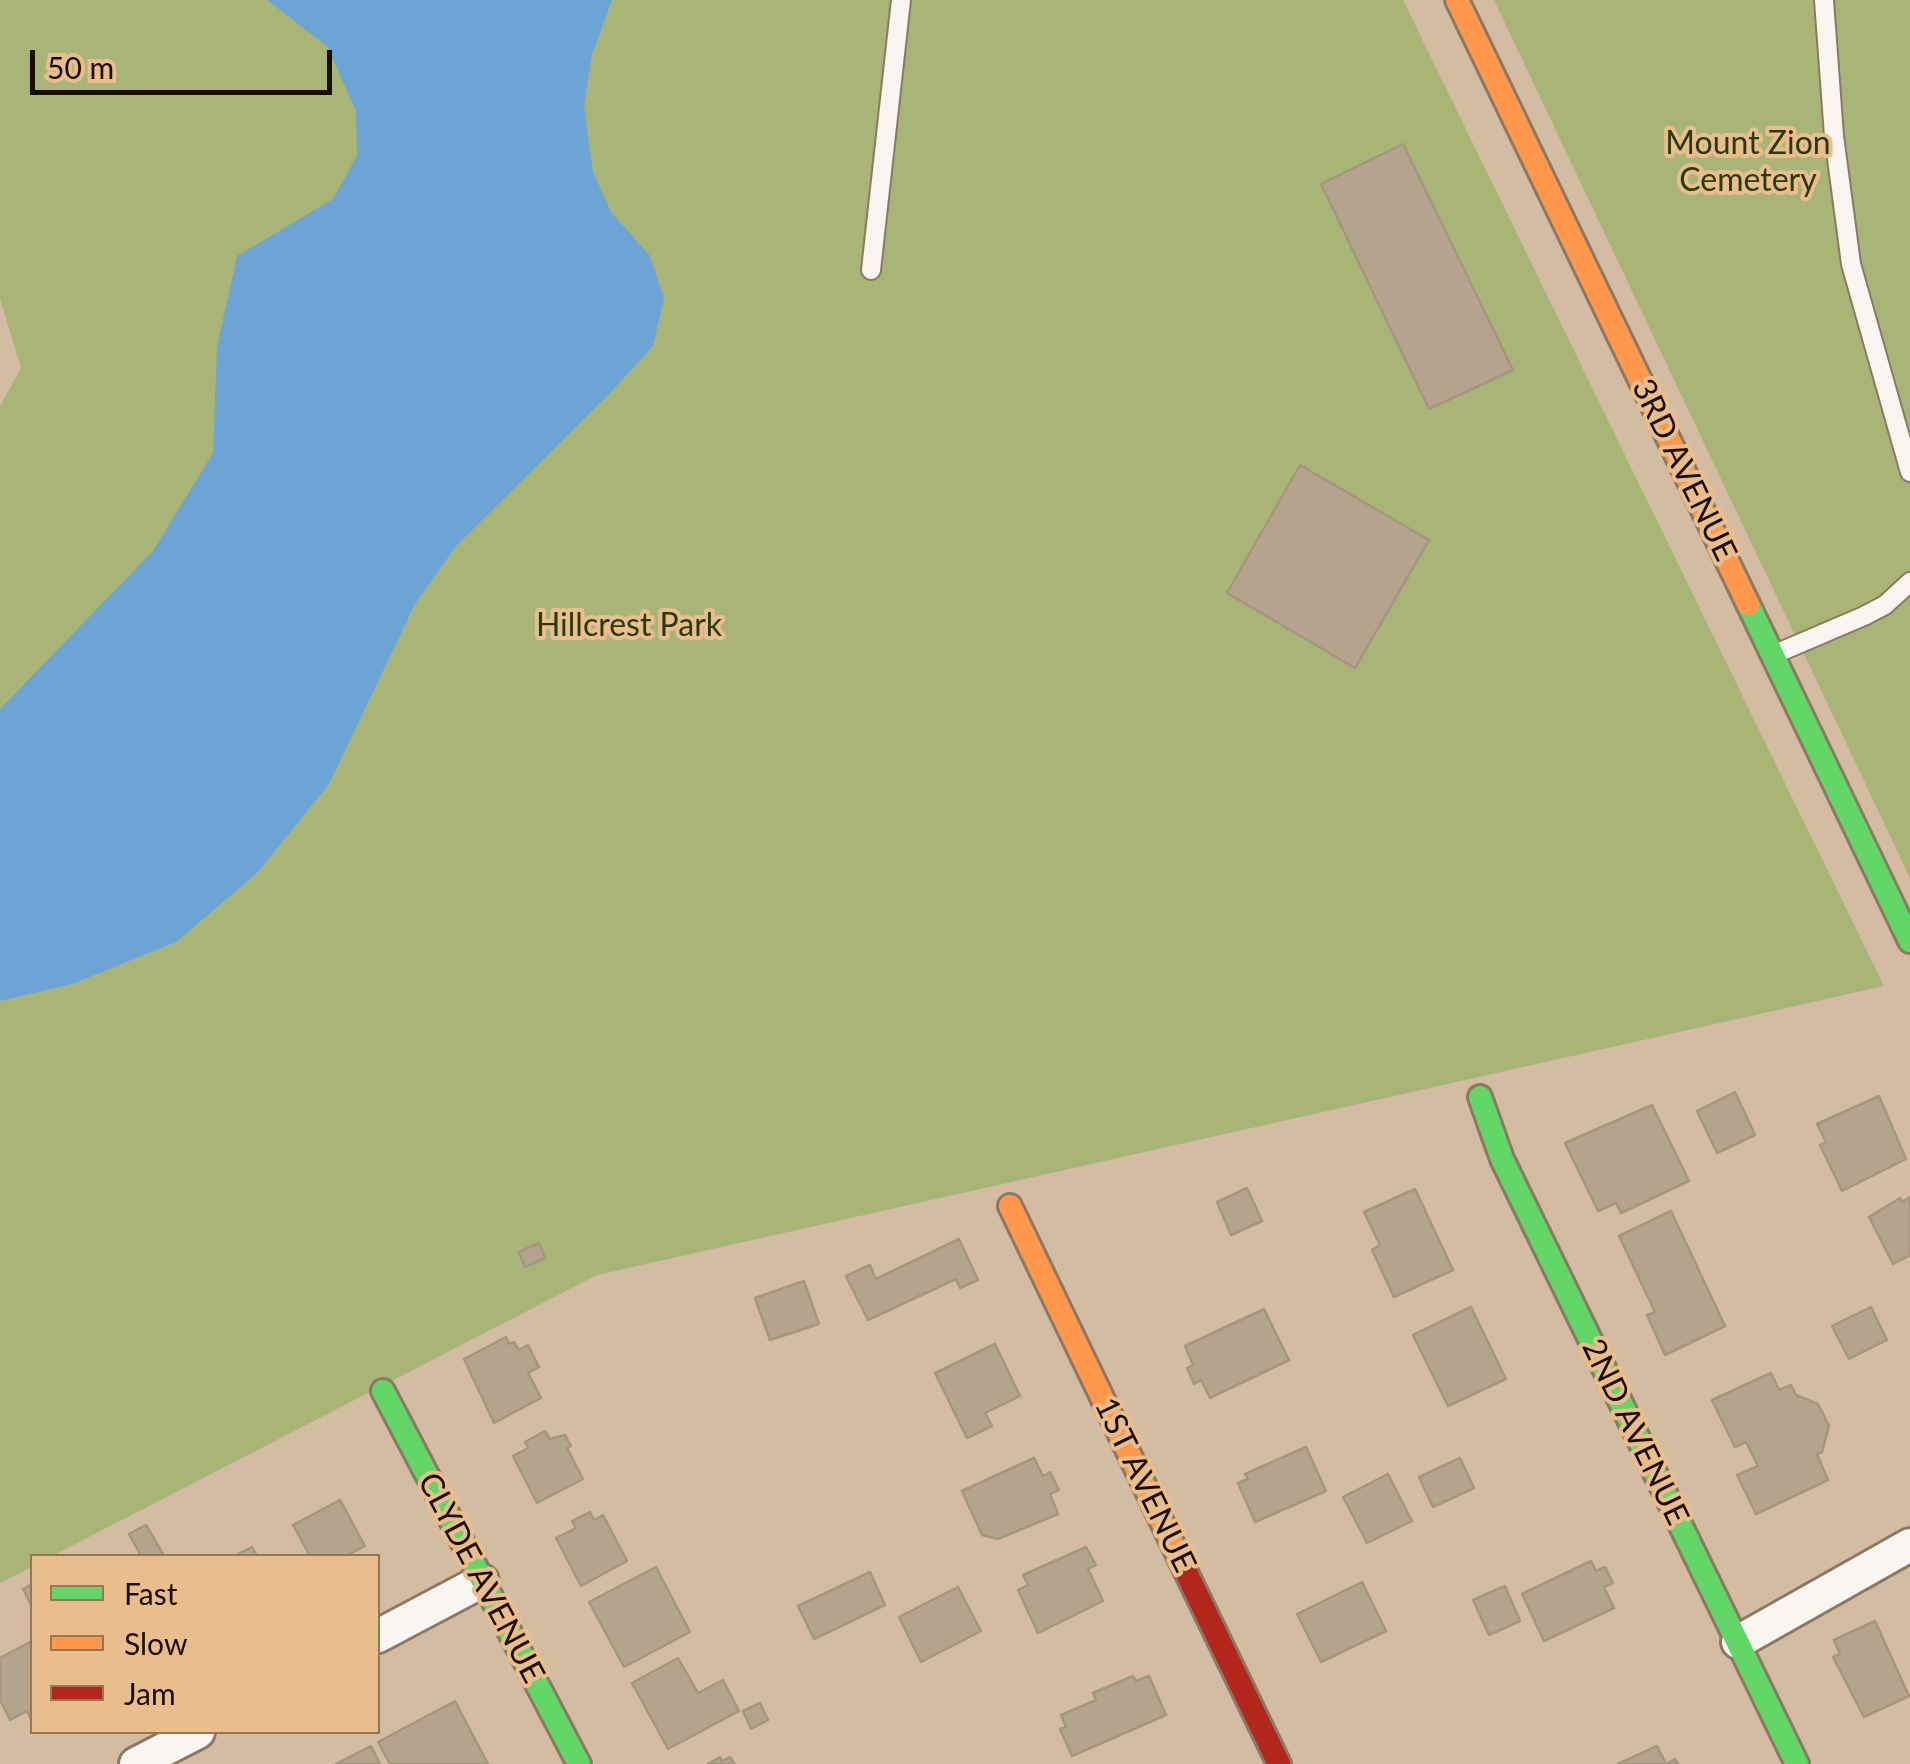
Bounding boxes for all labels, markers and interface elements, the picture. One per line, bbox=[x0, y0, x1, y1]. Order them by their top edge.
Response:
scale bar bbox=[35, 30, 338, 92]
text: 50 m bbox=[47, 49, 114, 85]
park label: Mount Zion Cemetery bbox=[1665, 125, 1831, 200]
street label: 3RD AVENUE bbox=[1623, 373, 1745, 567]
park label: Hillcrest Park bbox=[536, 607, 722, 645]
street label: 2ND AVENUE bbox=[1573, 1333, 1697, 1531]
street label: 1ST AVENUE bbox=[1086, 1391, 1204, 1579]
street label: CLYDE AVENUE bbox=[410, 1466, 552, 1690]
legend bbox=[30, 1554, 380, 1734]
text: Fast bbox=[124, 1575, 178, 1611]
text: Slow bbox=[124, 1625, 187, 1661]
text: Jam bbox=[124, 1675, 176, 1711]

